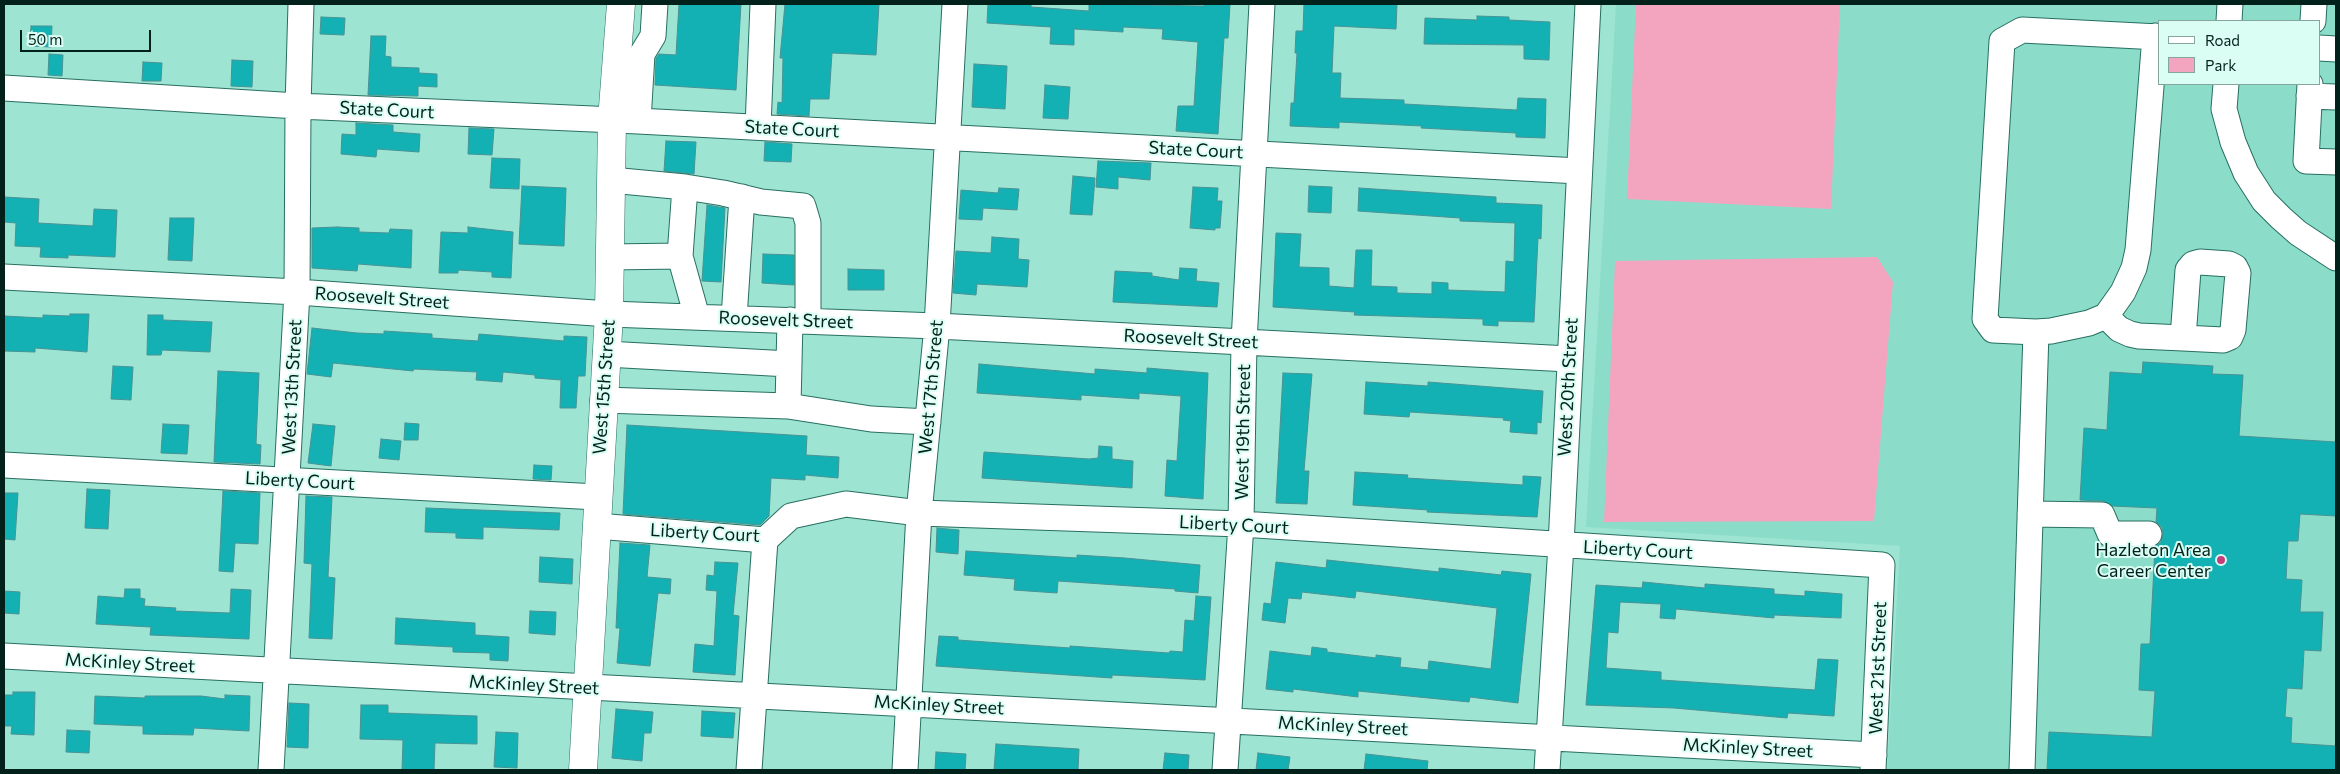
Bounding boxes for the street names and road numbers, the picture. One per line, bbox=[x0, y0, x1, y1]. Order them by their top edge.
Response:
street label: State Court bbox=[339, 97, 435, 123]
street label: State Court bbox=[744, 116, 840, 142]
street label: State Court bbox=[1148, 137, 1244, 163]
street label: Roosevelt Street bbox=[314, 283, 450, 313]
street label: Roosevelt Street bbox=[718, 307, 854, 333]
street label: West 20th Street bbox=[1554, 317, 1582, 457]
street label: West 13th Street bbox=[278, 319, 306, 455]
street label: West 15th Street bbox=[588, 319, 620, 455]
street label: West 17th Street bbox=[914, 319, 948, 455]
street label: Roosevelt Street bbox=[1123, 325, 1259, 353]
street label: West 19th Street bbox=[1231, 364, 1255, 500]
street label: Liberty Court bbox=[244, 467, 356, 495]
street label: Liberty Court bbox=[1178, 511, 1290, 539]
street label: Liberty Court bbox=[649, 519, 761, 547]
street label: Liberty Court bbox=[1582, 536, 1694, 564]
street label: West 21st Street bbox=[1865, 601, 1891, 735]
street label: McKinley Street bbox=[64, 649, 196, 677]
street label: McKinley Street bbox=[468, 671, 600, 699]
street label: McKinley Street bbox=[873, 691, 1005, 719]
street label: McKinley Street bbox=[1277, 712, 1409, 740]
street label: McKinley Street bbox=[1682, 734, 1814, 762]

